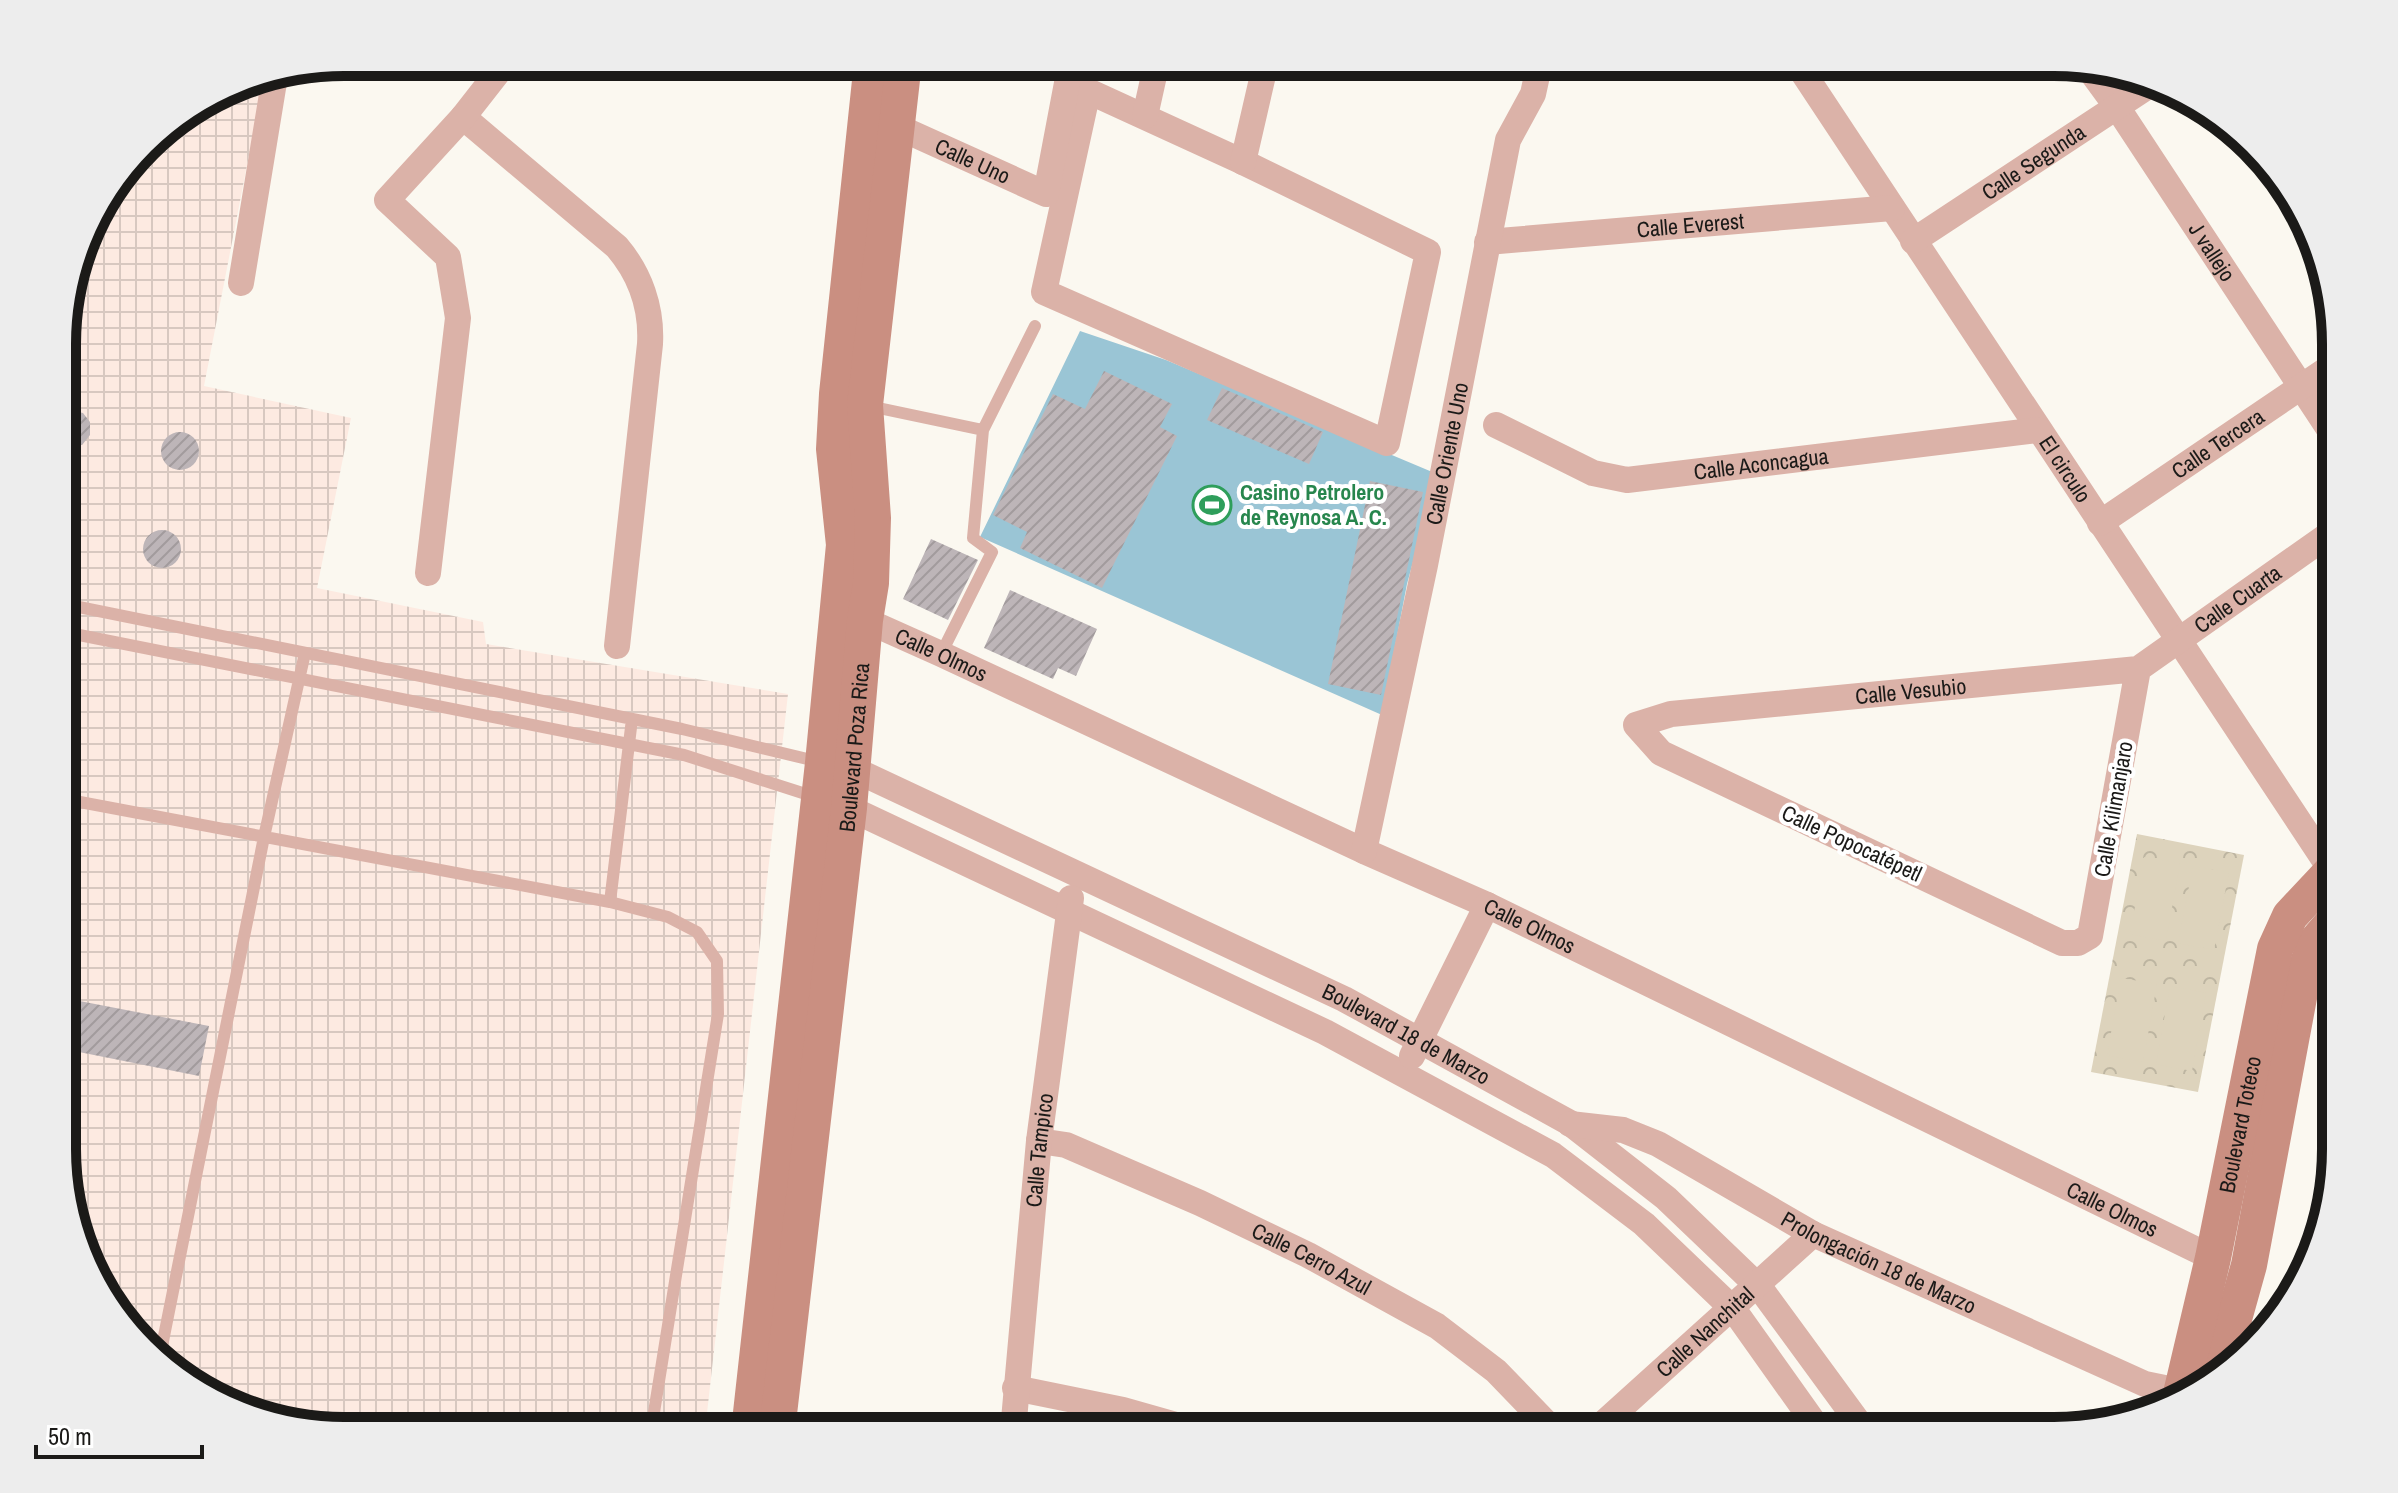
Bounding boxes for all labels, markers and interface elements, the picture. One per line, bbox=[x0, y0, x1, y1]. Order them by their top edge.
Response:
street label: Calle Segunda bbox=[1976, 117, 2091, 207]
street label: Calle Uno bbox=[930, 131, 1015, 191]
street label: Calle Everest bbox=[1635, 205, 1745, 244]
street label: J vallejo bbox=[2182, 216, 2243, 287]
street label: Calle Oriente Uno bbox=[1418, 380, 1475, 527]
street label: Calle Tercera bbox=[2165, 401, 2270, 486]
street label: El circulo bbox=[2032, 430, 2098, 508]
street label: Calle Aconcagua bbox=[1692, 441, 1830, 487]
place label: Casino Petrolero de Reynosa A. C. bbox=[1240, 477, 1387, 532]
sports icon: Casino Petrolero de Reynosa A. C. bbox=[1191, 484, 1233, 526]
street label: Calle Cuarta bbox=[2188, 558, 2287, 640]
street label: Calle Olmos bbox=[890, 620, 992, 689]
street label: Boulevard Poza Rica bbox=[831, 662, 876, 834]
street label: Calle Vesubio bbox=[1854, 671, 1968, 711]
street label: Calle Kilimanjaro bbox=[2086, 739, 2140, 879]
street label: Calle Popocatépetl bbox=[1777, 797, 1927, 889]
street label: Calle Olmos bbox=[1479, 891, 1581, 961]
street label: Boulevard 18 de Marzo bbox=[1318, 976, 1496, 1091]
street label: Boulevard Toteco bbox=[2211, 1053, 2268, 1196]
street label: Calle Tampico bbox=[1018, 1091, 1060, 1208]
street label: Calle Olmos bbox=[2062, 1174, 2163, 1244]
street label: Prolongación 18 de Marzo bbox=[1776, 1204, 1981, 1321]
street label: Calle Cerro Azul bbox=[1247, 1215, 1377, 1302]
street label: Calle Nanchital bbox=[1649, 1280, 1760, 1384]
scale bar bbox=[36, 1409, 202, 1459]
text: 50 m bbox=[48, 1420, 92, 1452]

